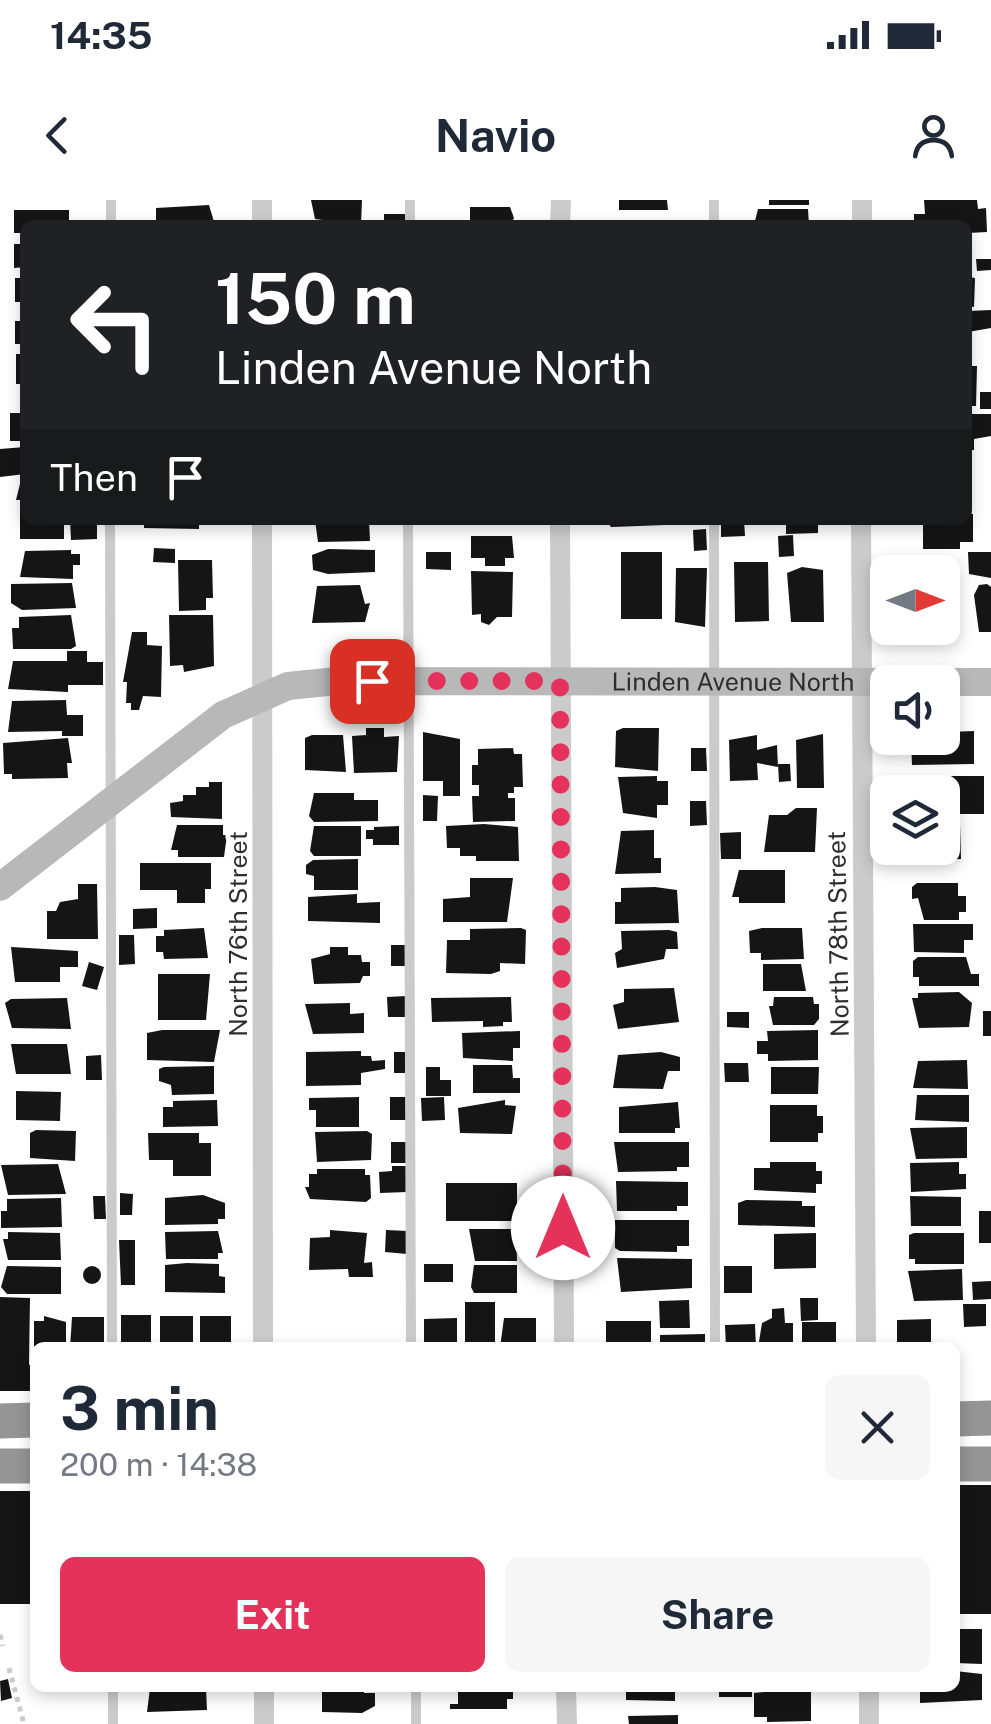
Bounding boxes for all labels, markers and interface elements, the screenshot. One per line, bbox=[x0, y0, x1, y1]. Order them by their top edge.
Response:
text: 14:35 bbox=[50, 13, 152, 58]
icon: back bbox=[30, 108, 85, 163]
icon: person bbox=[906, 108, 961, 163]
text: Navio bbox=[435, 109, 556, 162]
text: 150 m bbox=[215, 257, 416, 340]
icon: left bbox=[50, 260, 180, 390]
text: Linden Avenue North bbox=[215, 341, 652, 394]
icon: arrive bbox=[158, 450, 213, 505]
text: Then bbox=[50, 455, 138, 500]
north arrow bbox=[870, 555, 960, 645]
map controls bbox=[870, 555, 960, 865]
pin bbox=[330, 639, 415, 724]
icon: arrive bbox=[345, 654, 400, 709]
button: sound bbox=[870, 665, 960, 755]
street label: Linden Avenue North bbox=[611, 666, 855, 697]
button: layers bbox=[870, 775, 960, 865]
street label: North 76th Street bbox=[223, 831, 253, 1037]
street label: North 78th Street bbox=[821, 831, 855, 1037]
position arrow bbox=[511, 1176, 615, 1280]
text: 3 min bbox=[60, 1373, 219, 1444]
button: close bbox=[825, 1375, 930, 1480]
text: 200 m · 14:38 bbox=[60, 1446, 257, 1483]
button: Exit bbox=[60, 1557, 485, 1672]
button: Share bbox=[505, 1557, 930, 1672]

